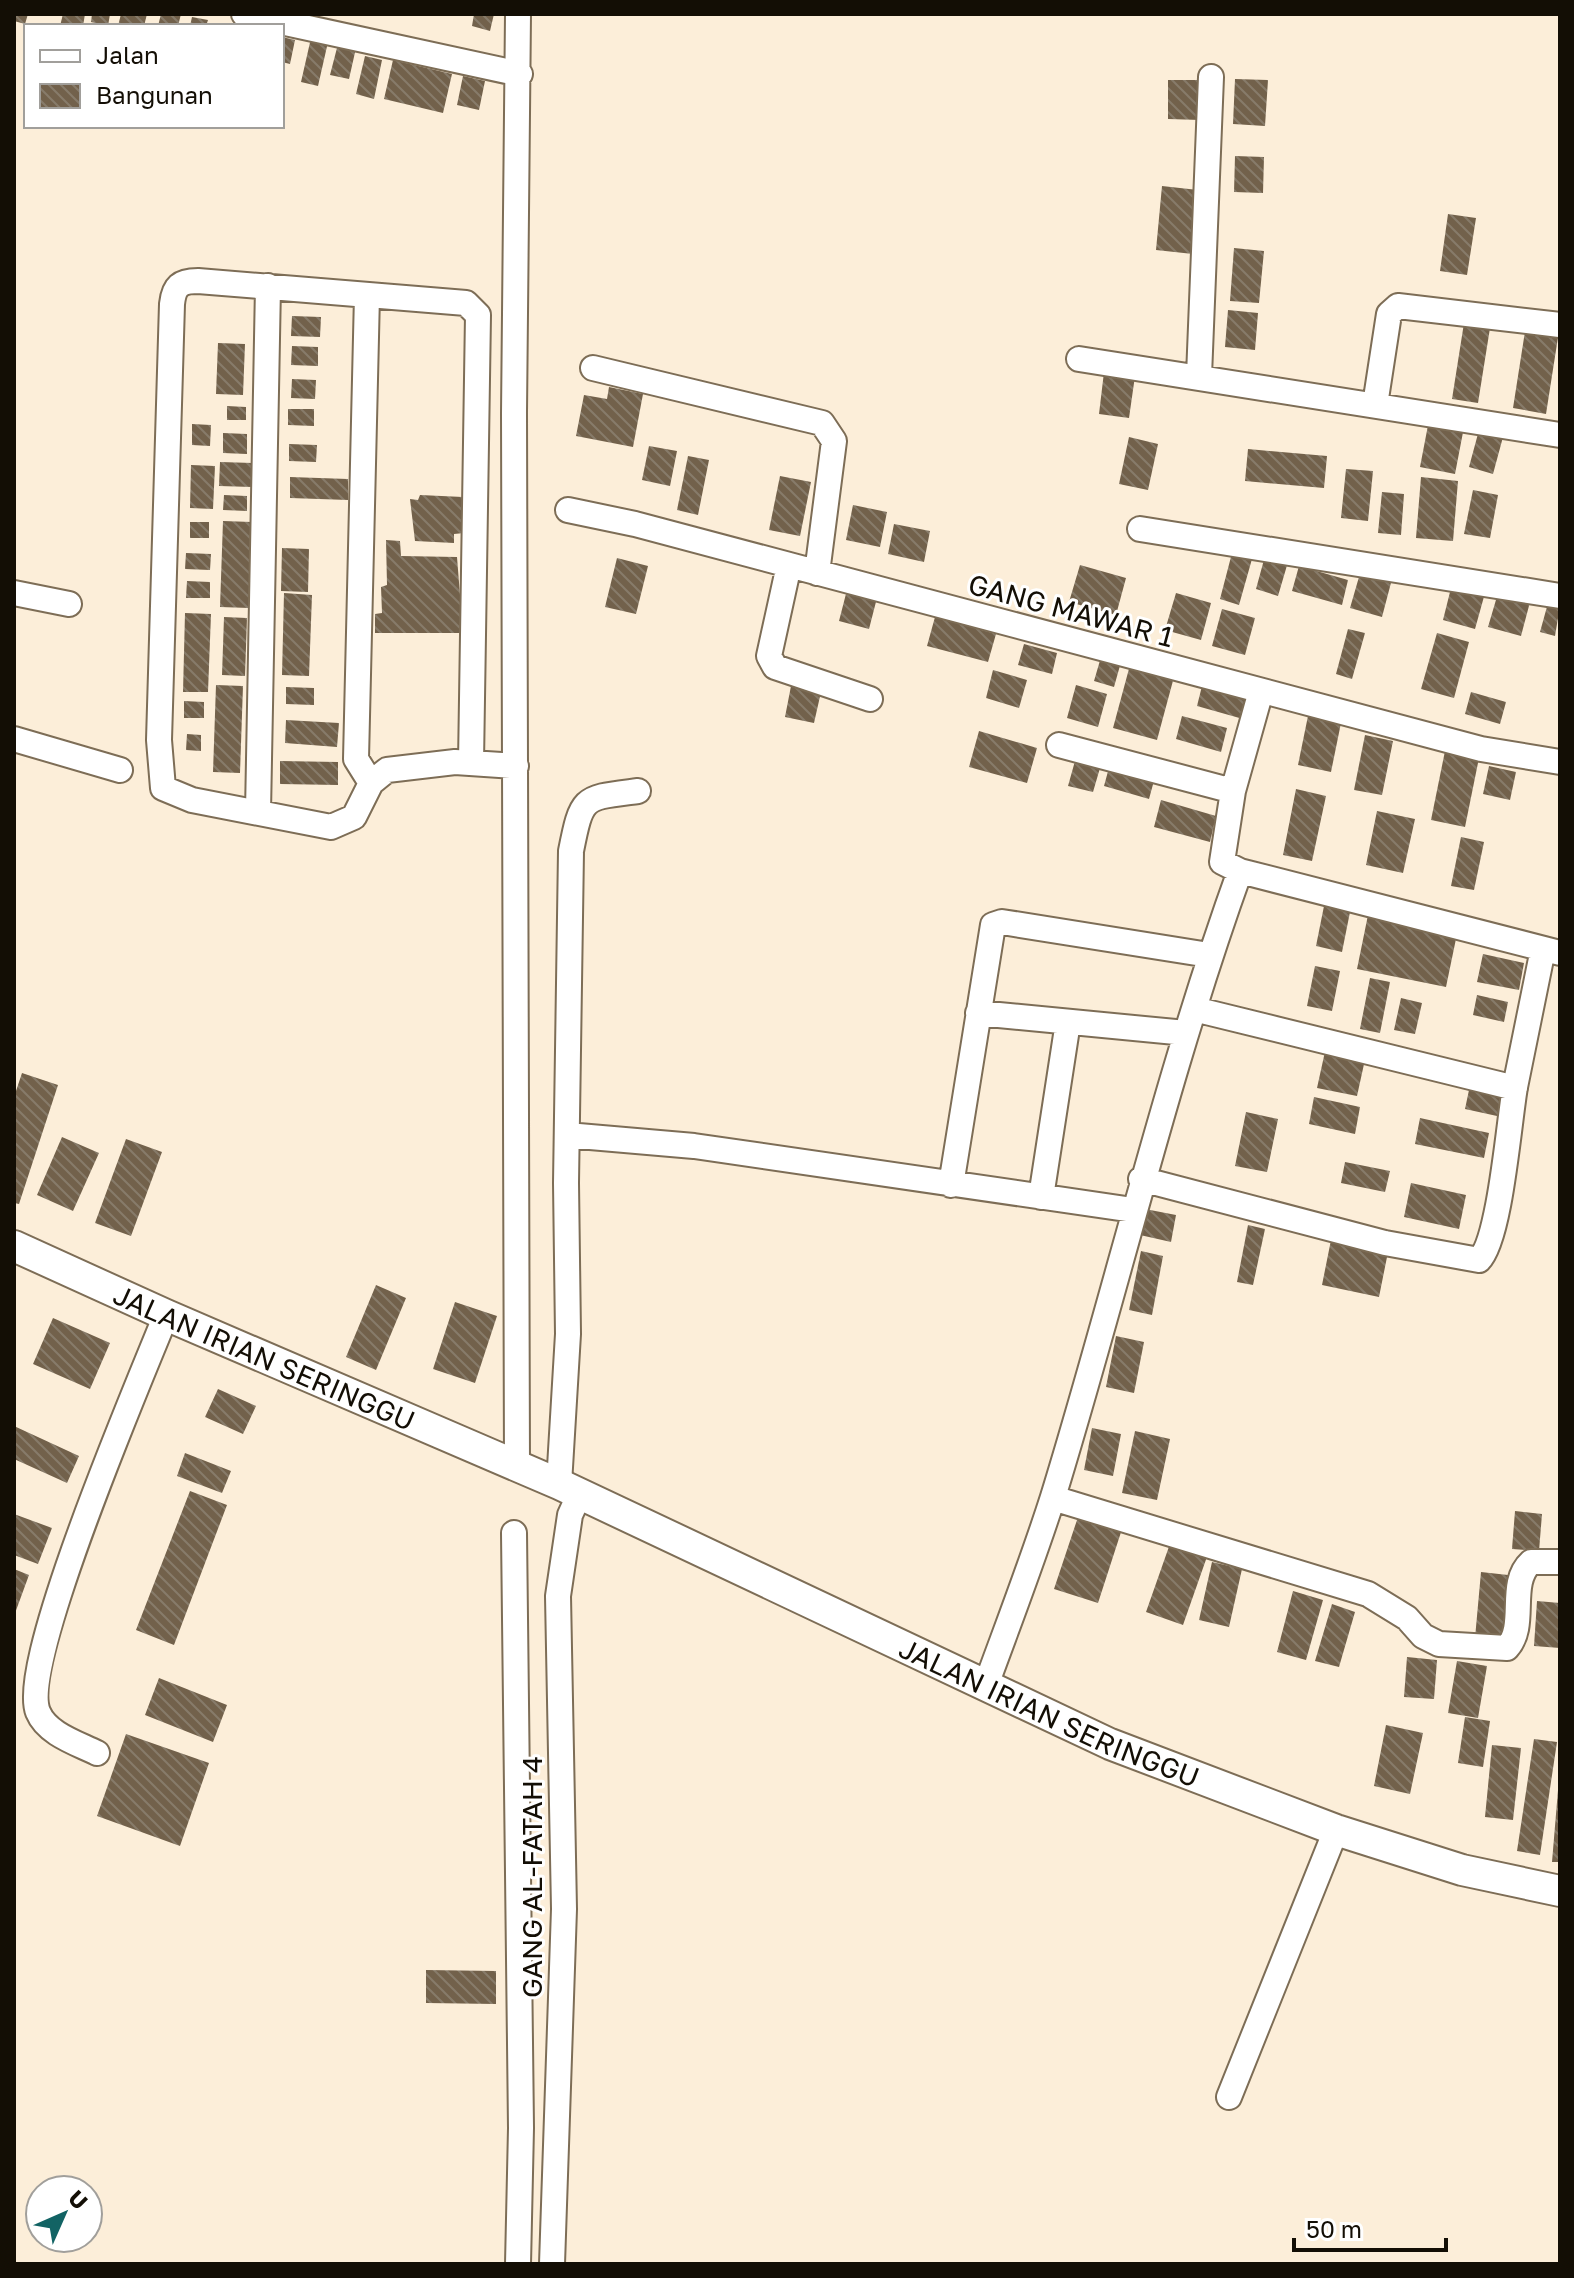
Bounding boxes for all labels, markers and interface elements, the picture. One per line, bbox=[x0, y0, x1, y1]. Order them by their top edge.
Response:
legend bbox=[24, 24, 284, 128]
text: Jalan bbox=[96, 40, 159, 69]
text: Bangunan bbox=[96, 80, 213, 109]
street label: GANG MAWAR 1 bbox=[965, 567, 1177, 653]
street label: JALAN IRIAN SERINGGU bbox=[109, 1277, 420, 1437]
street label: JALAN IRIAN SERINGGU bbox=[894, 1631, 1204, 1793]
street label: GANG AL-FATAH 4 bbox=[515, 1756, 548, 1998]
north arrow bbox=[24, 2174, 104, 2254]
text: U bbox=[63, 2184, 94, 2215]
scale bar bbox=[1294, 2202, 1446, 2252]
text: 50 m bbox=[1306, 2214, 1362, 2243]

